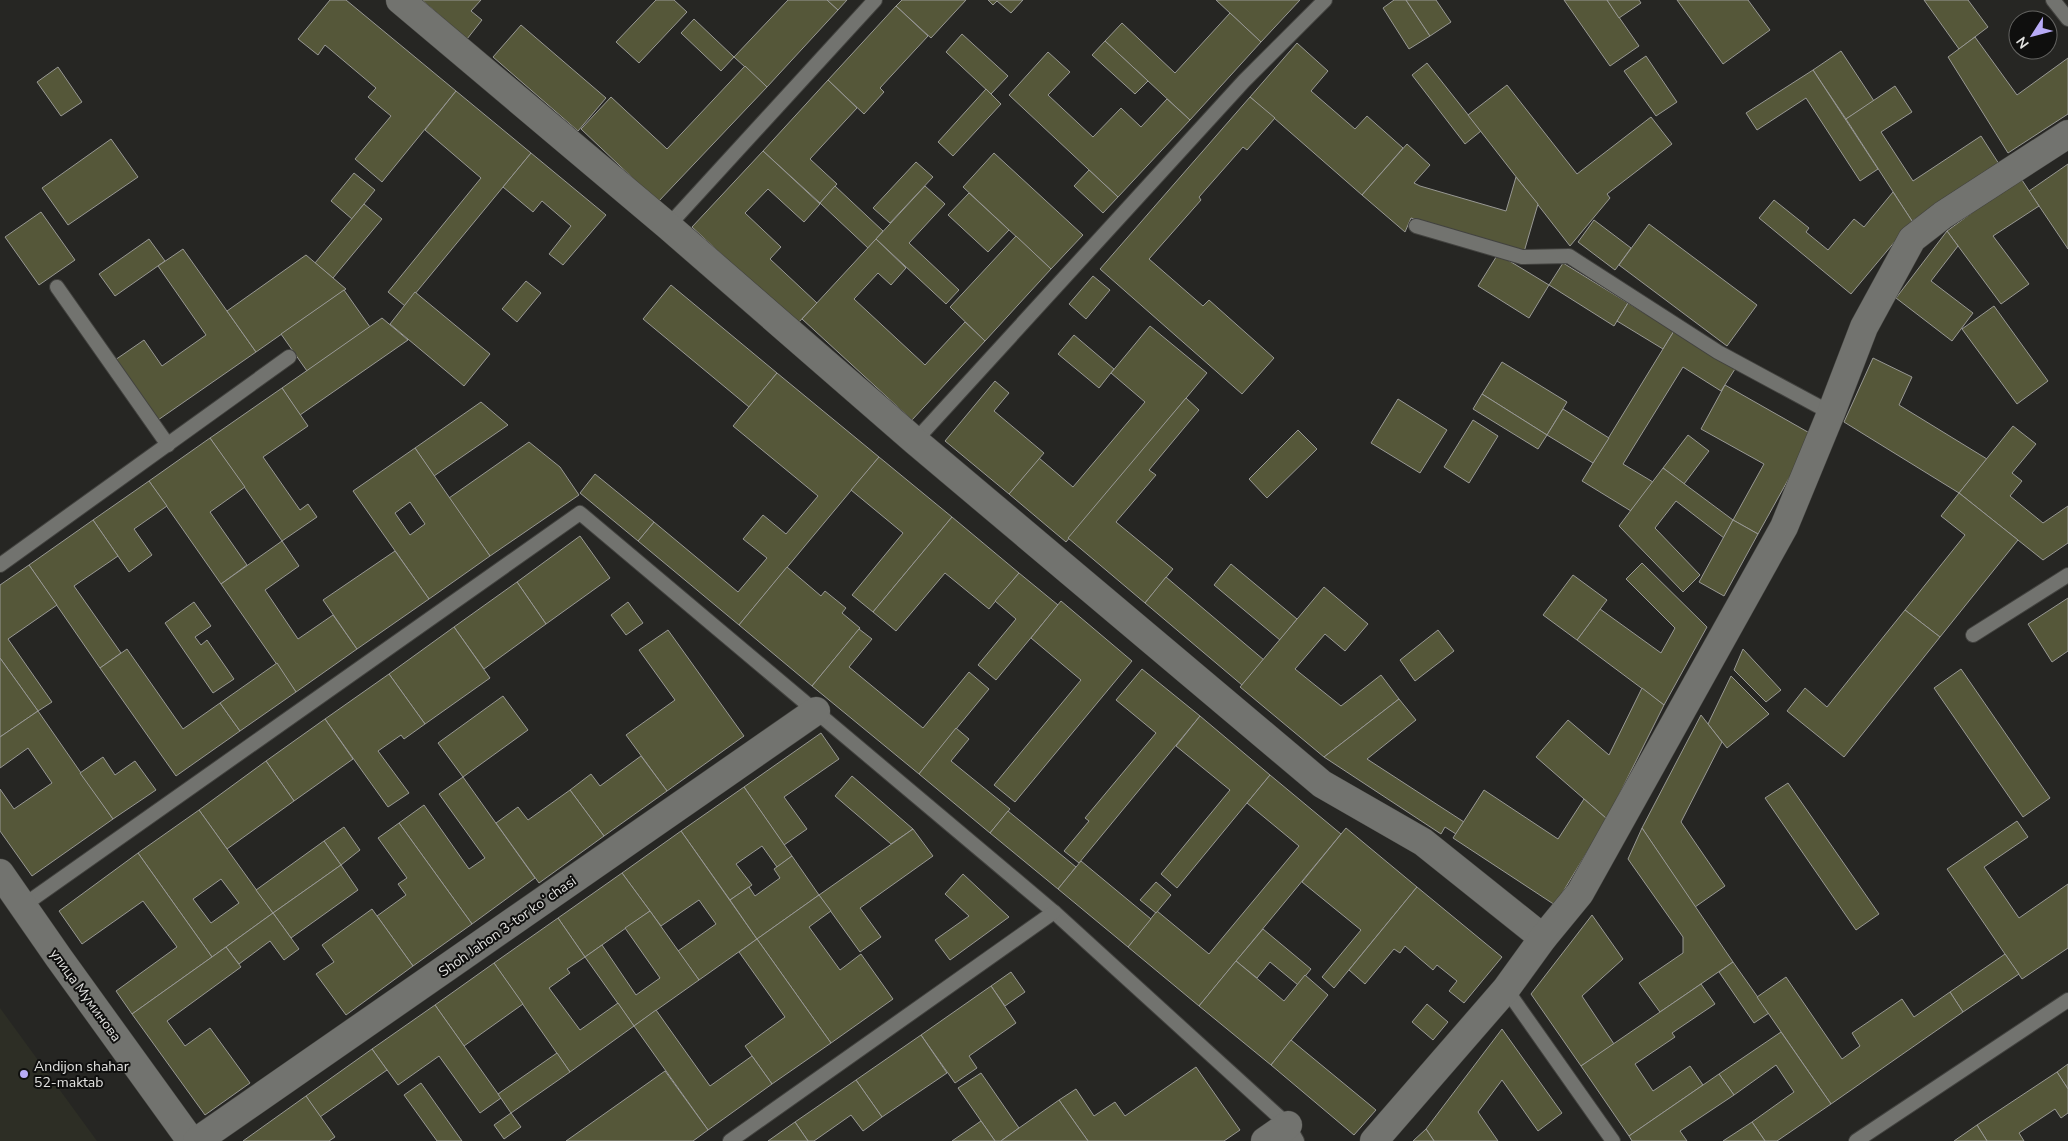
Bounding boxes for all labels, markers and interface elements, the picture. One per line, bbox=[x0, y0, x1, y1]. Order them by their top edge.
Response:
north arrow bbox=[2008, 10, 2058, 60]
text: N bbox=[2012, 33, 2034, 52]
street label: Shoh Jahon 3-tor koʻchasi bbox=[435, 872, 580, 981]
street label: улица Муминова bbox=[45, 945, 126, 1046]
place label: Andijon shahar 52-maktab bbox=[34, 1057, 129, 1092]
marker: Andijon shahar 52-maktab bbox=[18, 1068, 30, 1080]

